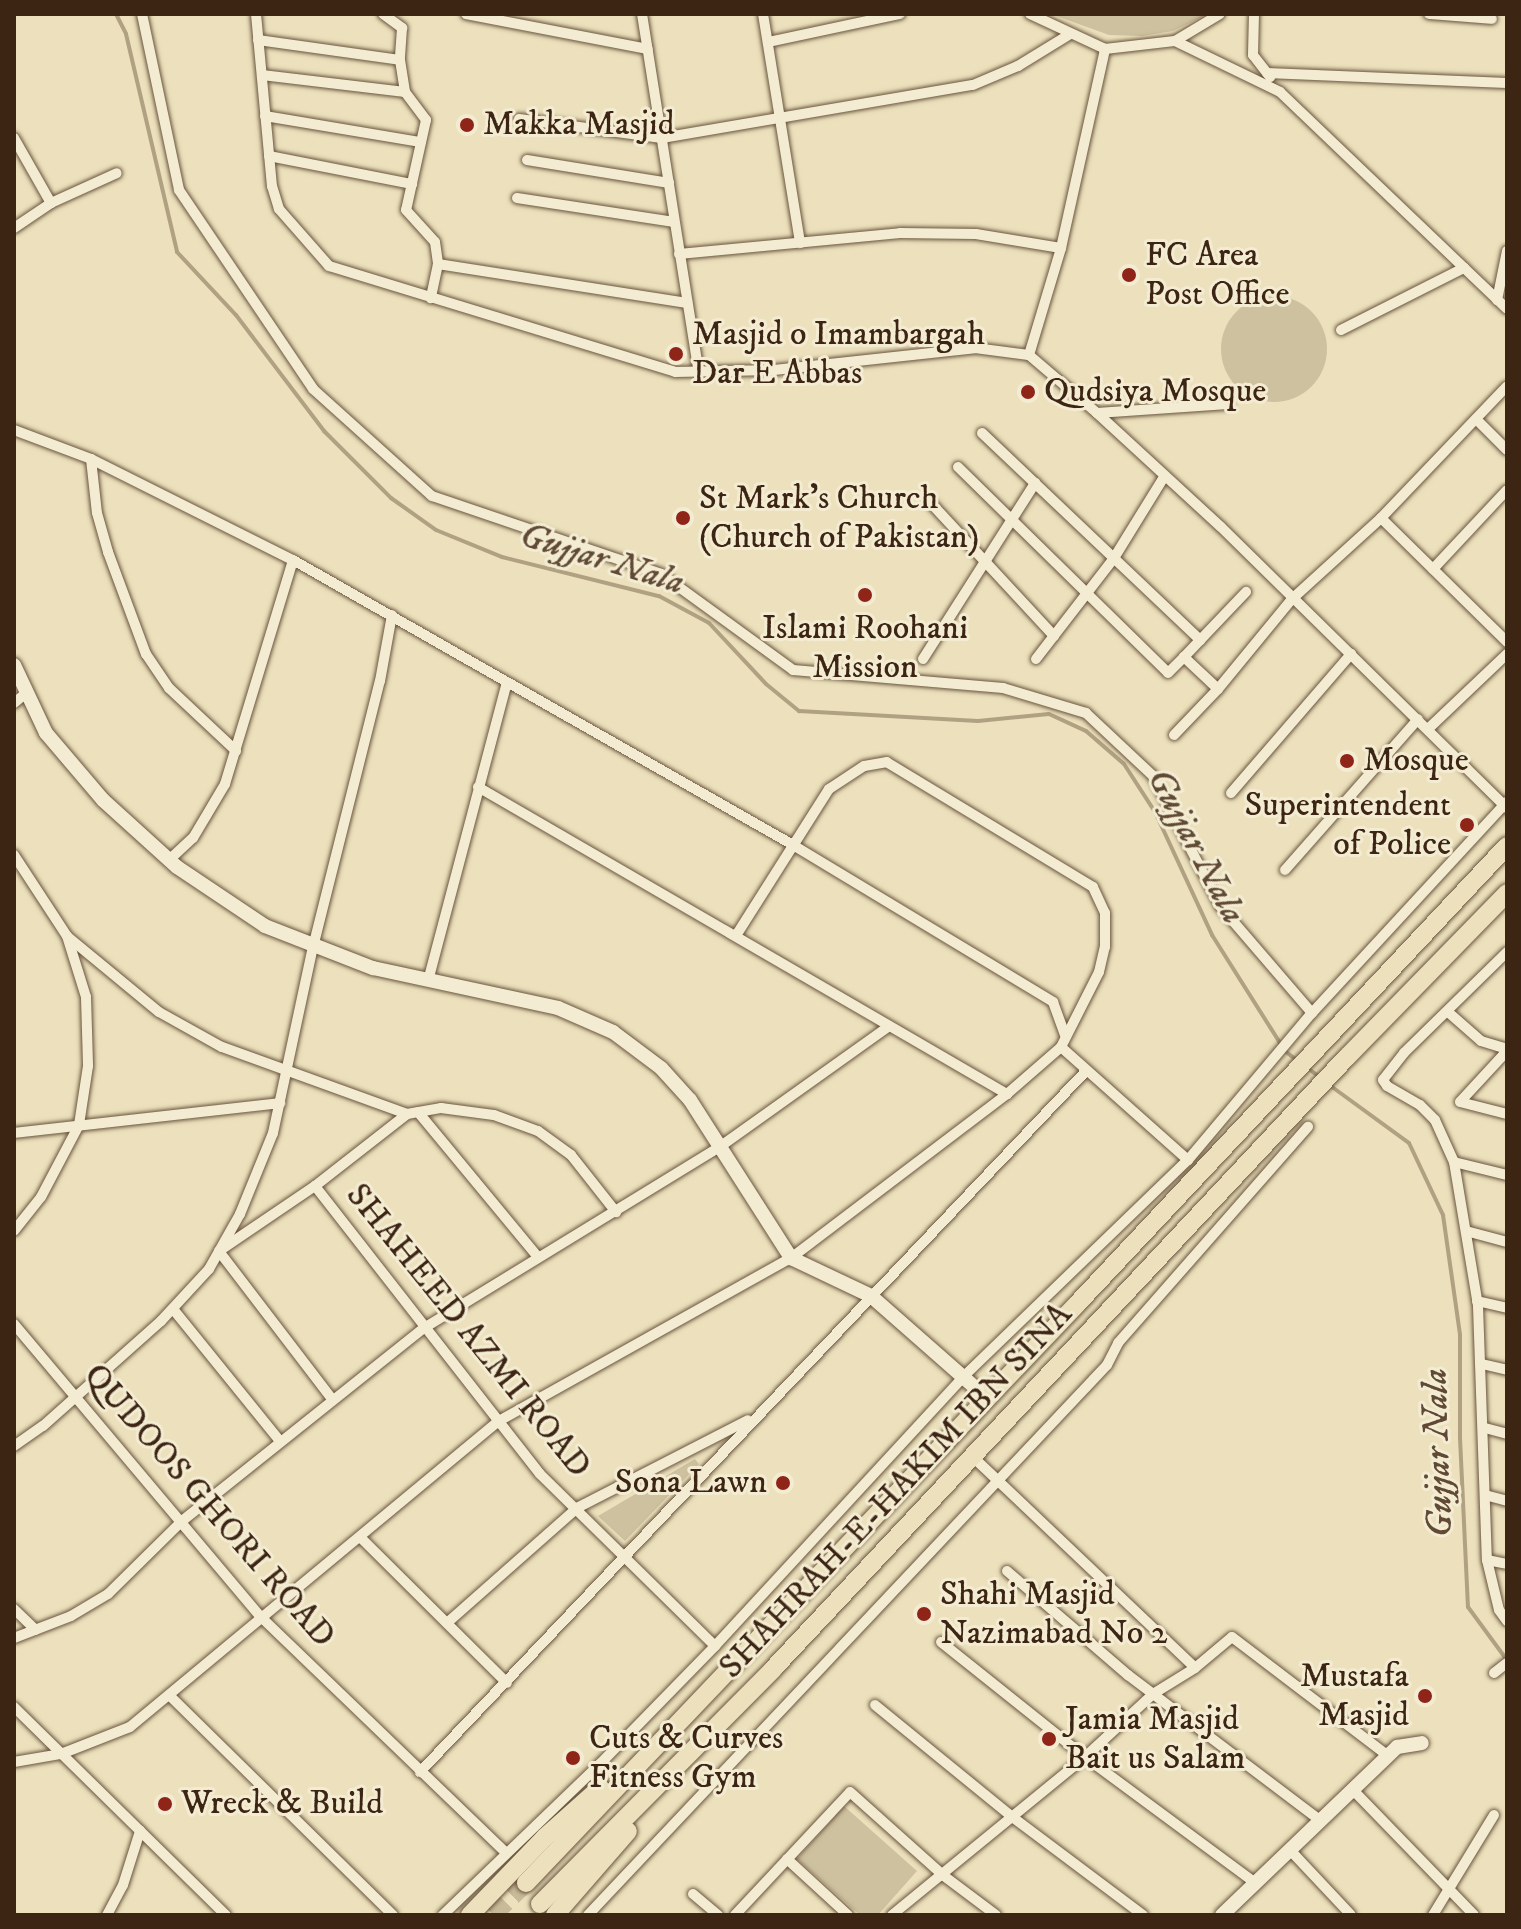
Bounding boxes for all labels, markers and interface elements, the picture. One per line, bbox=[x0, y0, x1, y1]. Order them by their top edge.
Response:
place label: Makka Masjid bbox=[483, 105, 675, 145]
marker: Makka Masjid bbox=[458, 116, 476, 134]
place label: FC Area Post Office bbox=[1145, 235, 1289, 314]
marker: FC Area Post Office bbox=[1120, 266, 1138, 284]
place label: Masjid o Imambargah Dar E Abbas bbox=[692, 314, 985, 394]
marker: Masjid o Imambargah Dar E Abbas bbox=[667, 345, 685, 363]
place label: Qudsiya Mosque bbox=[1044, 372, 1266, 412]
marker: Qudsiya Mosque bbox=[1019, 383, 1037, 401]
place label: St Mark's Church (Church of Pakistan) bbox=[699, 478, 979, 558]
marker: St Mark's Church (Church of Pakistan) bbox=[674, 509, 692, 527]
water label: Gujjar Nala bbox=[515, 514, 689, 604]
marker: Islami Roohani Mission bbox=[856, 586, 874, 604]
place label: Islami Roohani Mission bbox=[762, 608, 968, 688]
place label: Mosque bbox=[1363, 741, 1469, 781]
marker: Mosque bbox=[1338, 752, 1356, 770]
water label: Gujjar Nala bbox=[1137, 761, 1255, 931]
place label: Superintendent of Police bbox=[1244, 785, 1451, 864]
marker: Superintendent of Police bbox=[1458, 816, 1476, 834]
street label: SHAHEED AZMI ROAD bbox=[337, 1176, 599, 1486]
street label: SHAHRAH-E-HAKIM IBN SINA bbox=[711, 1295, 1081, 1687]
street label: QUDOOS GHORI ROAD bbox=[75, 1356, 343, 1656]
water label: Gujjar Nala bbox=[1413, 1368, 1463, 1538]
place label: Sona Lawn bbox=[615, 1463, 767, 1503]
marker: Sona Lawn bbox=[774, 1474, 792, 1492]
place label: Shahi Masjid Nazimabad No 2 bbox=[940, 1574, 1167, 1654]
marker: Shahi Masjid Nazimabad No 2 bbox=[915, 1605, 933, 1623]
place label: Mustafa Masjid bbox=[1300, 1656, 1409, 1736]
marker: Mustafa Masjid bbox=[1416, 1687, 1434, 1705]
place label: Jamia Masjid Bait us Salam bbox=[1065, 1699, 1245, 1778]
place label: Cuts & Curves Fitness Gym bbox=[589, 1718, 783, 1798]
marker: Jamia Masjid Bait us Salam bbox=[1040, 1730, 1058, 1748]
marker: Cuts & Curves Fitness Gym bbox=[564, 1749, 582, 1767]
place label: Wreck & Build bbox=[181, 1784, 383, 1824]
marker: Wreck & Build bbox=[156, 1795, 174, 1813]

